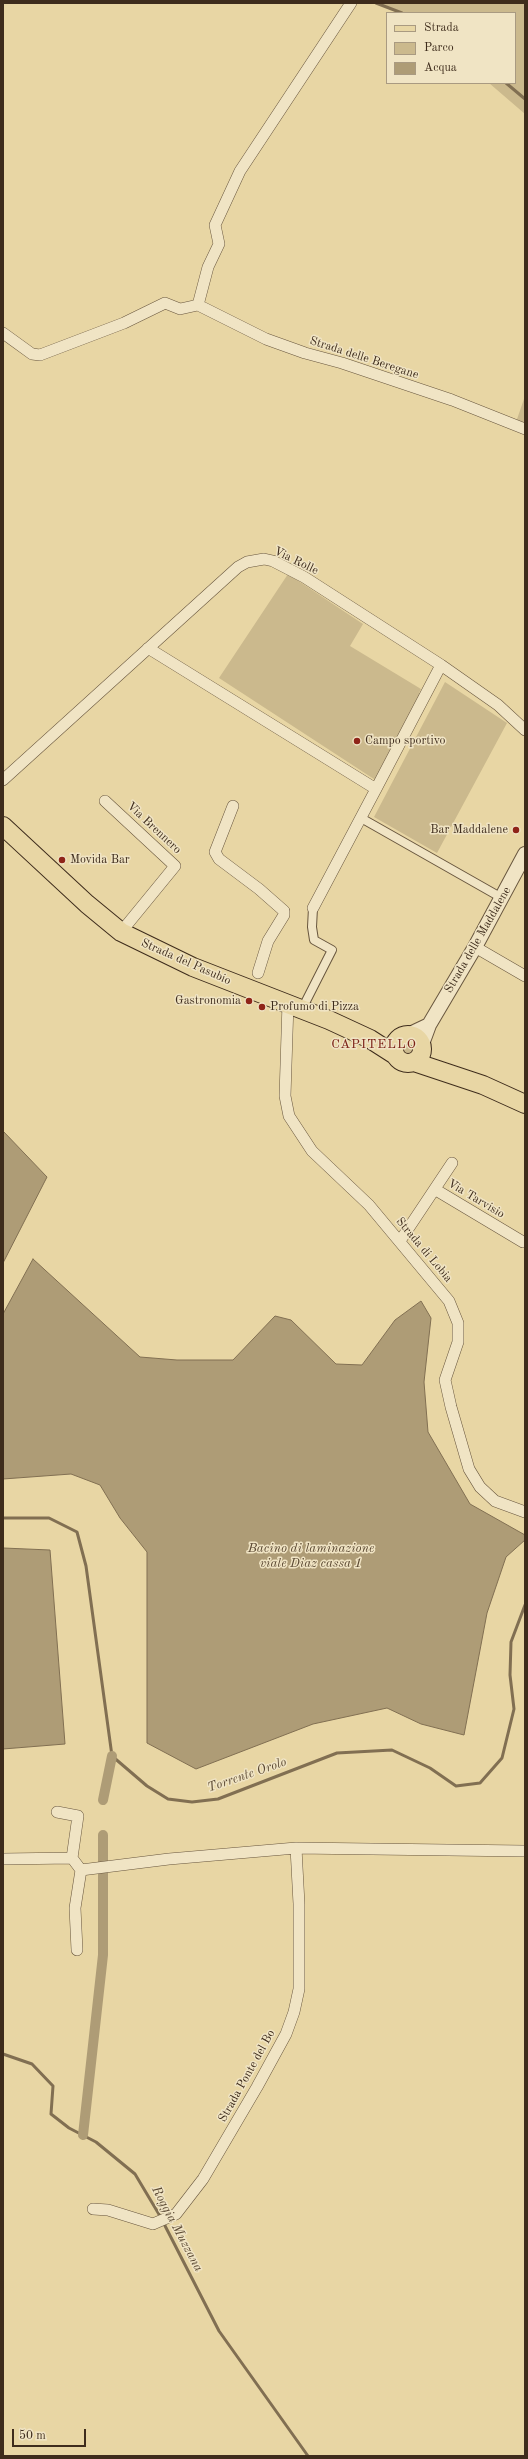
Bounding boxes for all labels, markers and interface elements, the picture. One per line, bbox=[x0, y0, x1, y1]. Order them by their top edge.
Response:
legend bbox=[386, 12, 516, 84]
text: Strada bbox=[424, 22, 459, 34]
text: Parco bbox=[424, 42, 454, 54]
text: Acqua bbox=[424, 62, 457, 74]
street label: Strada delle Beregane bbox=[308, 334, 420, 382]
street label: Via Rolle bbox=[271, 544, 321, 578]
place label: Campo sportivo bbox=[365, 734, 445, 748]
marker: Campo sportivo bbox=[352, 736, 362, 746]
street label: Via Brennero bbox=[124, 799, 184, 857]
place label: Bar Maddalene bbox=[430, 823, 508, 837]
marker: Bar Maddalene bbox=[511, 825, 521, 835]
place label: Movida Bar bbox=[70, 853, 130, 867]
marker: Movida Bar bbox=[57, 855, 67, 865]
street label: Strada delle Maddalene bbox=[442, 884, 514, 996]
street label: Strada del Pasubio bbox=[139, 936, 233, 988]
place label: Gastronomia bbox=[175, 994, 241, 1008]
marker: Gastronomia bbox=[244, 996, 254, 1006]
place label: Profumo di Pizza bbox=[270, 1000, 359, 1014]
marker: Profumo di Pizza bbox=[257, 1002, 267, 1012]
district label: CAPITELLO bbox=[331, 1037, 417, 1053]
street label: Via Tarvisio bbox=[445, 1176, 507, 1222]
street label: Strada di Lobia bbox=[393, 1215, 455, 1285]
water label: Bacino di laminazione viale Diaz cassa 1 bbox=[248, 1541, 374, 1572]
water label: Torrente Orolo bbox=[205, 1754, 289, 1796]
street label: Strada Ponte del Bo bbox=[216, 2027, 278, 2125]
water label: Roggia Muzzana bbox=[148, 2184, 206, 2274]
scale bar bbox=[14, 2421, 88, 2447]
text: 50 m bbox=[19, 2430, 46, 2442]

